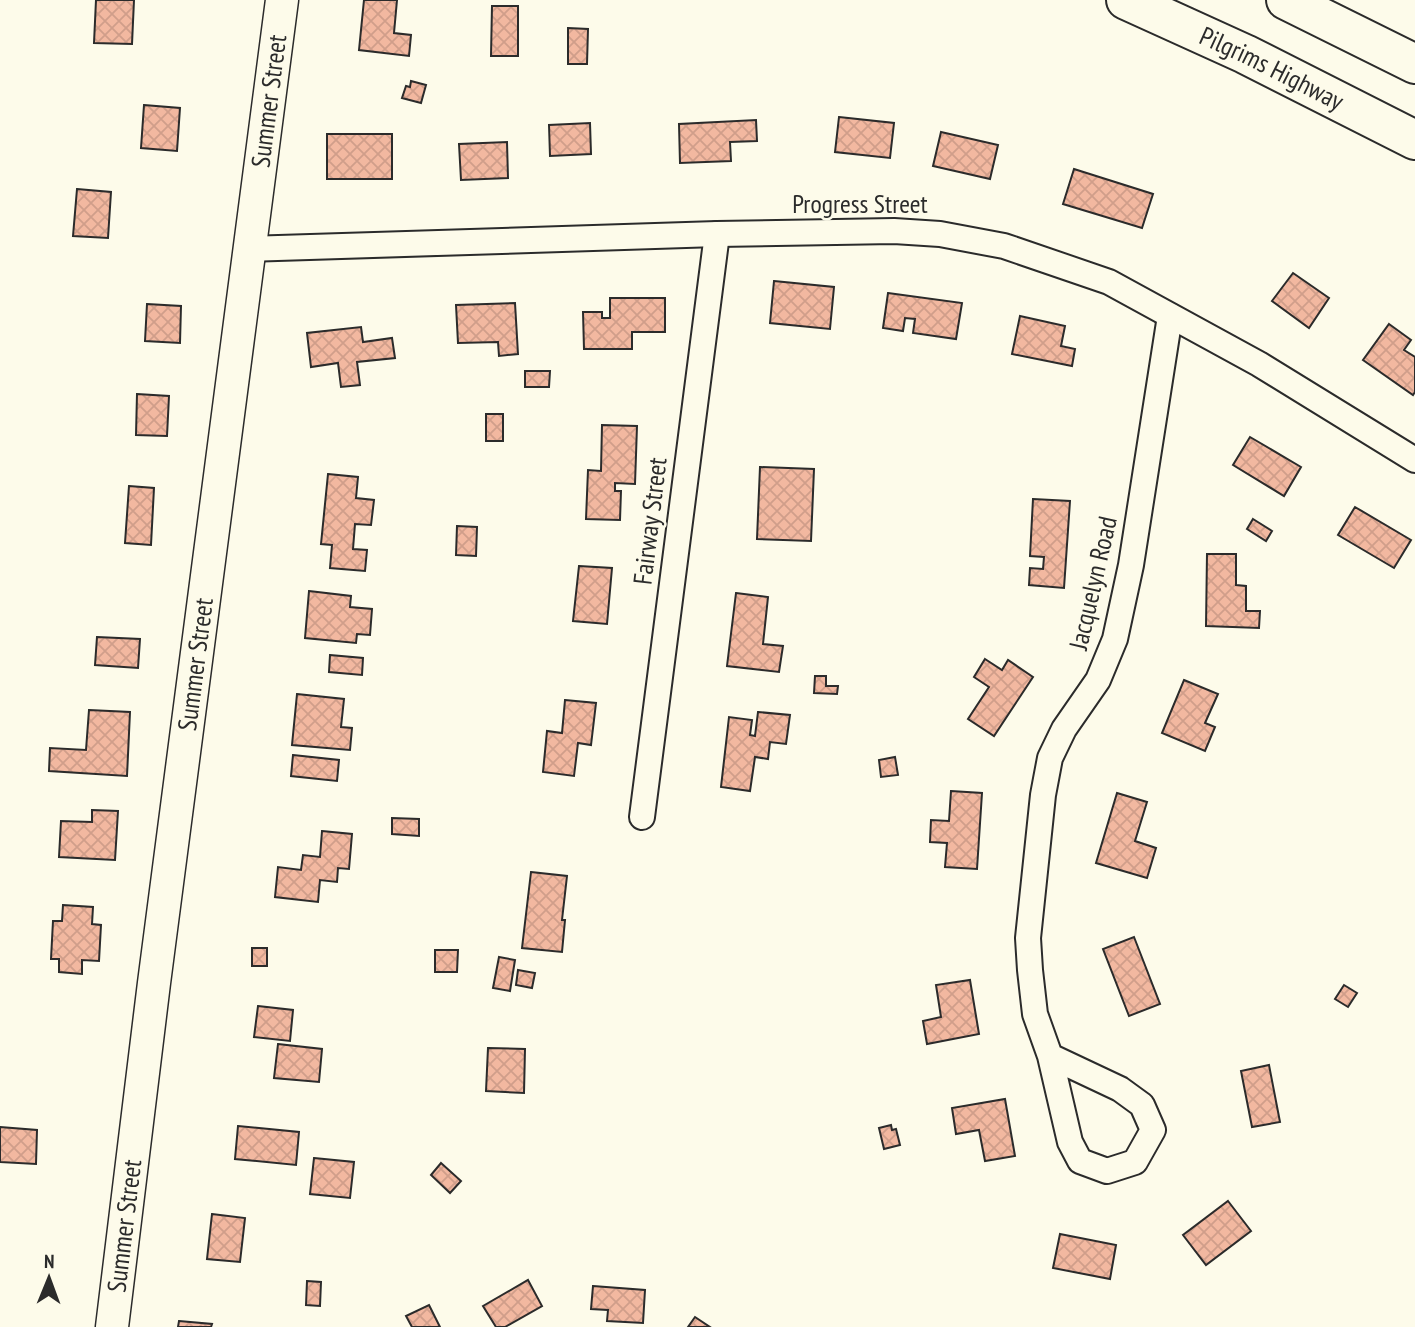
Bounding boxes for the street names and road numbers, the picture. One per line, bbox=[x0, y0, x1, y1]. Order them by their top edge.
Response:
street label: Pilgrims Highway bbox=[1195, 19, 1350, 117]
street label: Summer Street bbox=[243, 33, 293, 169]
street label: Progress Street bbox=[792, 187, 928, 220]
street label: Fairway Street bbox=[625, 455, 674, 586]
street label: Jacquelyn Road bbox=[1061, 513, 1124, 654]
street label: Summer Street bbox=[170, 596, 220, 733]
street label: Summer Street bbox=[99, 1157, 148, 1294]

